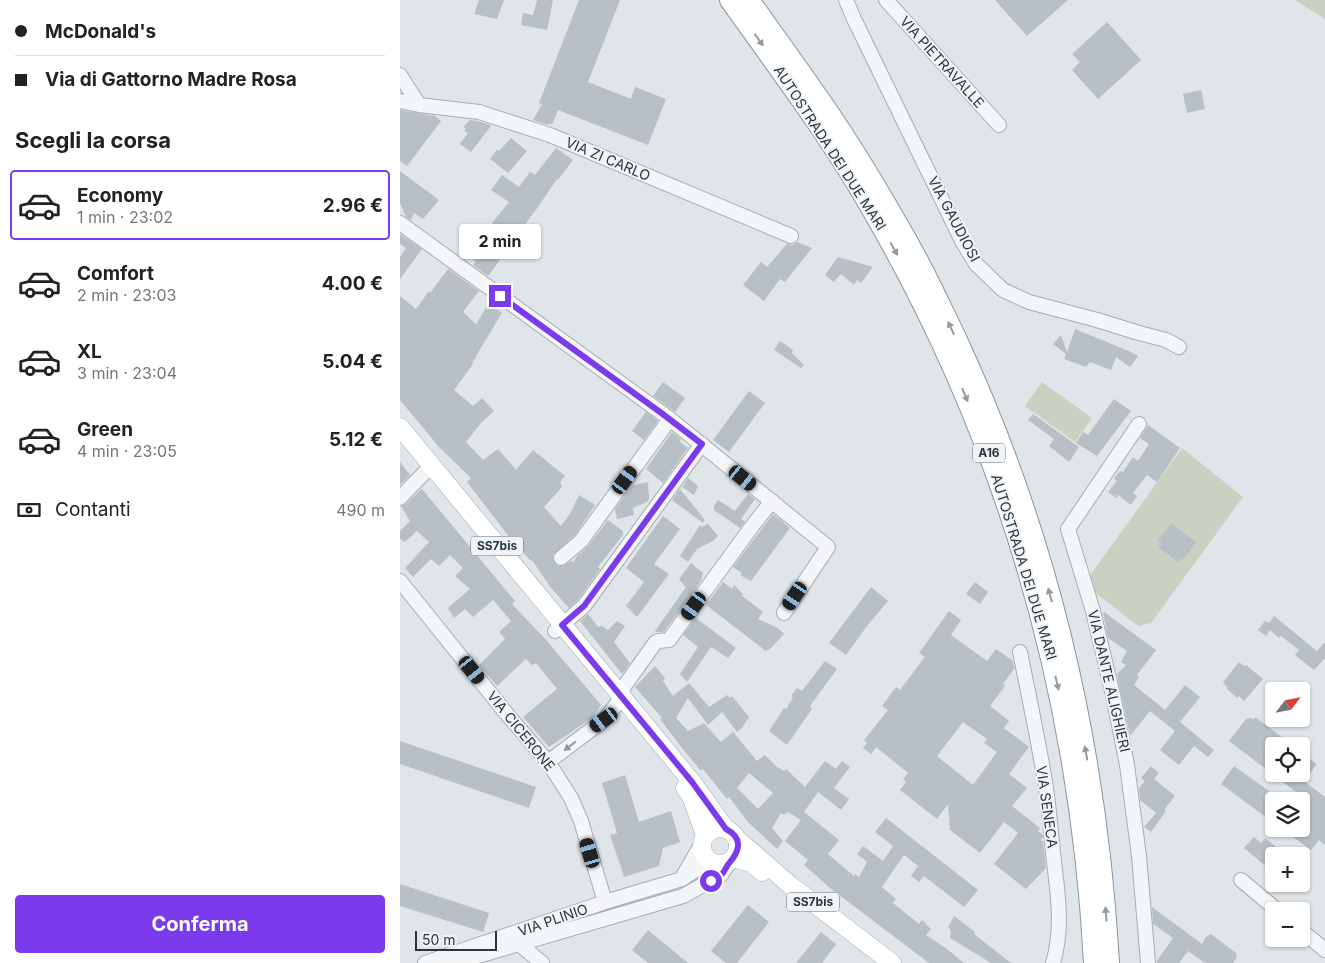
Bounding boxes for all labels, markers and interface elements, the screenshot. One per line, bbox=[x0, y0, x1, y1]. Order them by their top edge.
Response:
street label: VIA PIETRAVALLE bbox=[897, 12, 988, 111]
text: McDonald's bbox=[45, 20, 156, 43]
one-way arrow bbox=[754, 33, 764, 47]
street label: AUTOSTRADA DEI DUE MARI bbox=[771, 62, 890, 233]
text: Via di Gattorno Madre Rosa bbox=[45, 68, 297, 91]
text: Scegli la corsa bbox=[15, 127, 171, 153]
street label: VIA ZI CARLO bbox=[563, 133, 653, 184]
street label: VIA GAUDIOSI bbox=[925, 173, 984, 264]
icon: car bbox=[17, 183, 62, 228]
text: Economy bbox=[77, 184, 163, 207]
text: 2.96 € bbox=[323, 194, 383, 217]
text: 1 min · 23:02 bbox=[77, 207, 173, 227]
callout: 2 min bbox=[459, 224, 541, 258]
text: 2 min bbox=[479, 231, 521, 251]
one-way arrow bbox=[890, 243, 899, 256]
icon: car bbox=[17, 261, 62, 306]
text: Comfort bbox=[77, 262, 154, 285]
text: 4.00 € bbox=[322, 272, 383, 295]
text: 2 min · 23:03 bbox=[77, 285, 176, 305]
route end bbox=[489, 285, 511, 307]
one-way arrow bbox=[947, 321, 955, 335]
icon: car bbox=[17, 339, 62, 384]
text: XL bbox=[77, 340, 102, 363]
text: 5.04 € bbox=[322, 350, 383, 373]
text: 3 min · 23:04 bbox=[77, 363, 177, 383]
one-way arrow bbox=[962, 388, 970, 402]
icon: car bbox=[17, 417, 62, 462]
text: Green bbox=[77, 418, 133, 441]
text: 5.12 € bbox=[329, 428, 383, 451]
text: 4 min · 23:05 bbox=[77, 441, 177, 461]
road number: A16 bbox=[973, 443, 1005, 462]
car bbox=[610, 463, 639, 497]
car bbox=[726, 463, 759, 493]
street label: AUTOSTRADA DEI DUE MARI bbox=[988, 472, 1061, 662]
icon: cash bbox=[15, 496, 43, 524]
text: Contanti bbox=[55, 498, 131, 521]
text: 490 m bbox=[336, 500, 385, 520]
road number: SS7bis bbox=[471, 536, 523, 556]
car bbox=[780, 579, 809, 613]
one-way arrow bbox=[1046, 587, 1054, 602]
car bbox=[679, 589, 708, 623]
street label: VIA DANTE ALIGHIERI bbox=[1085, 608, 1134, 754]
car bbox=[456, 654, 487, 686]
one-way arrow bbox=[1053, 676, 1061, 691]
north arrow bbox=[1265, 682, 1310, 728]
map controls bbox=[1265, 682, 1310, 947]
street label: VIA CICERONE bbox=[484, 687, 559, 774]
car bbox=[587, 705, 620, 735]
button: locate bbox=[1265, 737, 1310, 782]
one-way arrow bbox=[563, 741, 577, 751]
one-way arrow bbox=[1081, 745, 1089, 761]
street label: VIA SENECA bbox=[1033, 765, 1062, 850]
button: layers bbox=[1265, 792, 1310, 837]
car bbox=[578, 836, 601, 870]
button: + bbox=[1265, 847, 1310, 892]
route start bbox=[700, 870, 722, 892]
road number: SS7bis bbox=[787, 892, 839, 912]
button: Conferma bbox=[15, 895, 385, 953]
street label: VIA PLINIO bbox=[516, 900, 590, 939]
button: − bbox=[1265, 902, 1310, 947]
one-way arrow bbox=[1102, 906, 1110, 922]
scale bar bbox=[415, 928, 498, 951]
text: 50 m bbox=[422, 931, 456, 948]

